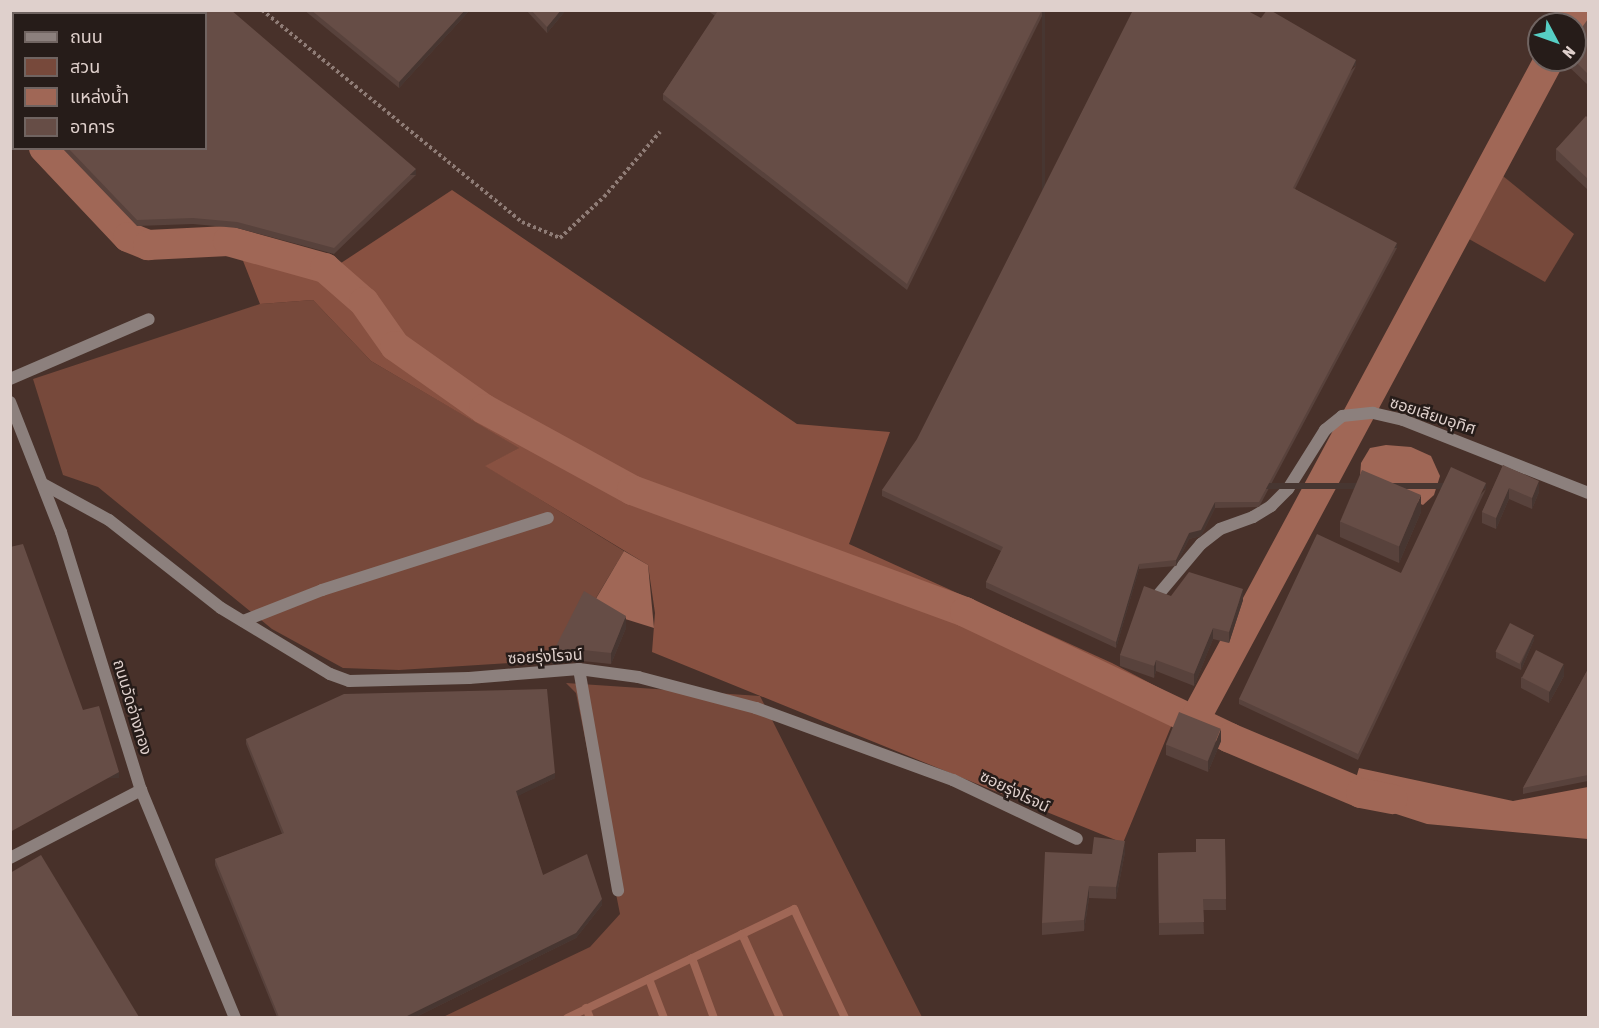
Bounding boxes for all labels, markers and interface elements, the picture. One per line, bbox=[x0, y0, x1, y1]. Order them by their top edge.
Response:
legend bbox=[12, 12, 207, 150]
north arrow bbox=[1527, 12, 1587, 72]
text: ถนน bbox=[70, 26, 103, 47]
text: N bbox=[1559, 43, 1579, 62]
text: สวน bbox=[70, 56, 100, 77]
text: แหล่งน้ำ bbox=[70, 86, 129, 107]
text: อาคาร bbox=[70, 116, 115, 137]
street label: ซอยเลียบอุทิศ bbox=[1388, 392, 1478, 438]
street label: ซอยรุ่งโรจน์ bbox=[507, 644, 583, 668]
street label: ถนนวัดอ่างทอง bbox=[109, 657, 157, 757]
street label: ซอยรุ่งโรจน์ bbox=[977, 766, 1053, 816]

